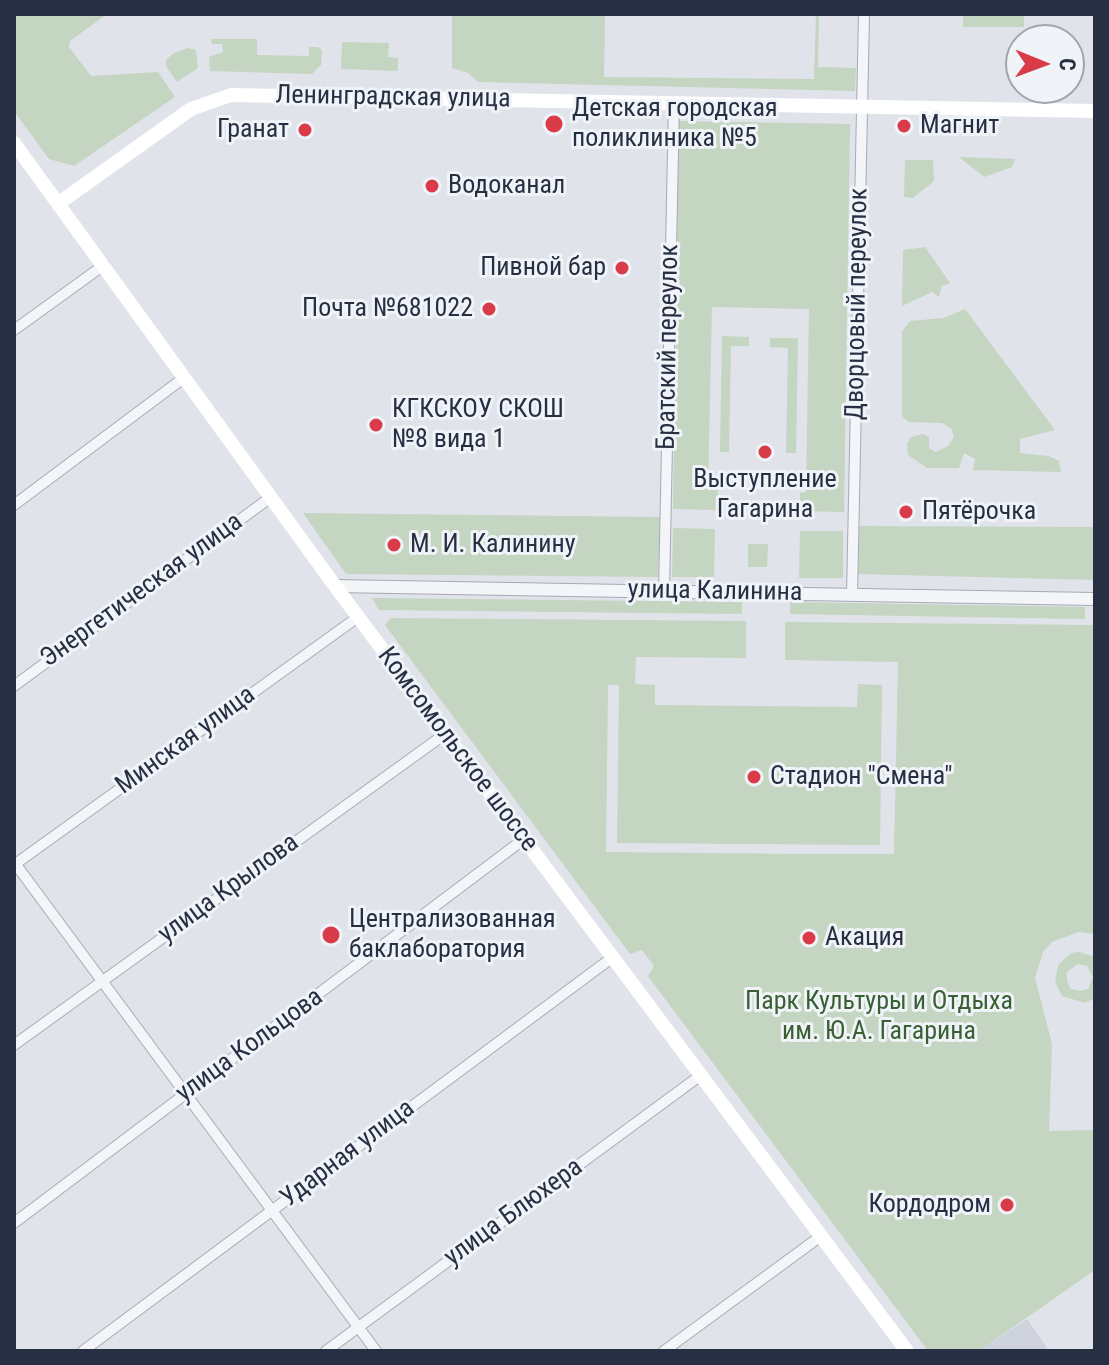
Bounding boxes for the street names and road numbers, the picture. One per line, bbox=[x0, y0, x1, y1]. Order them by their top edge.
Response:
street label: Ленинградская улица bbox=[275, 80, 511, 116]
street label: Дворцовый переулок bbox=[840, 188, 876, 420]
street label: Братский переулок bbox=[652, 244, 686, 450]
street label: Энергетическая улица bbox=[35, 507, 249, 675]
street label: улица Калинина bbox=[627, 575, 803, 609]
street label: Комсомольское шоссе bbox=[370, 642, 544, 858]
street label: Минская улица bbox=[110, 680, 262, 802]
street label: улица Крылова bbox=[153, 828, 305, 950]
street label: улица Кольцова bbox=[170, 982, 330, 1110]
street label: Ударная улица bbox=[275, 1094, 421, 1214]
street label: улица Блюхера bbox=[439, 1152, 589, 1274]

